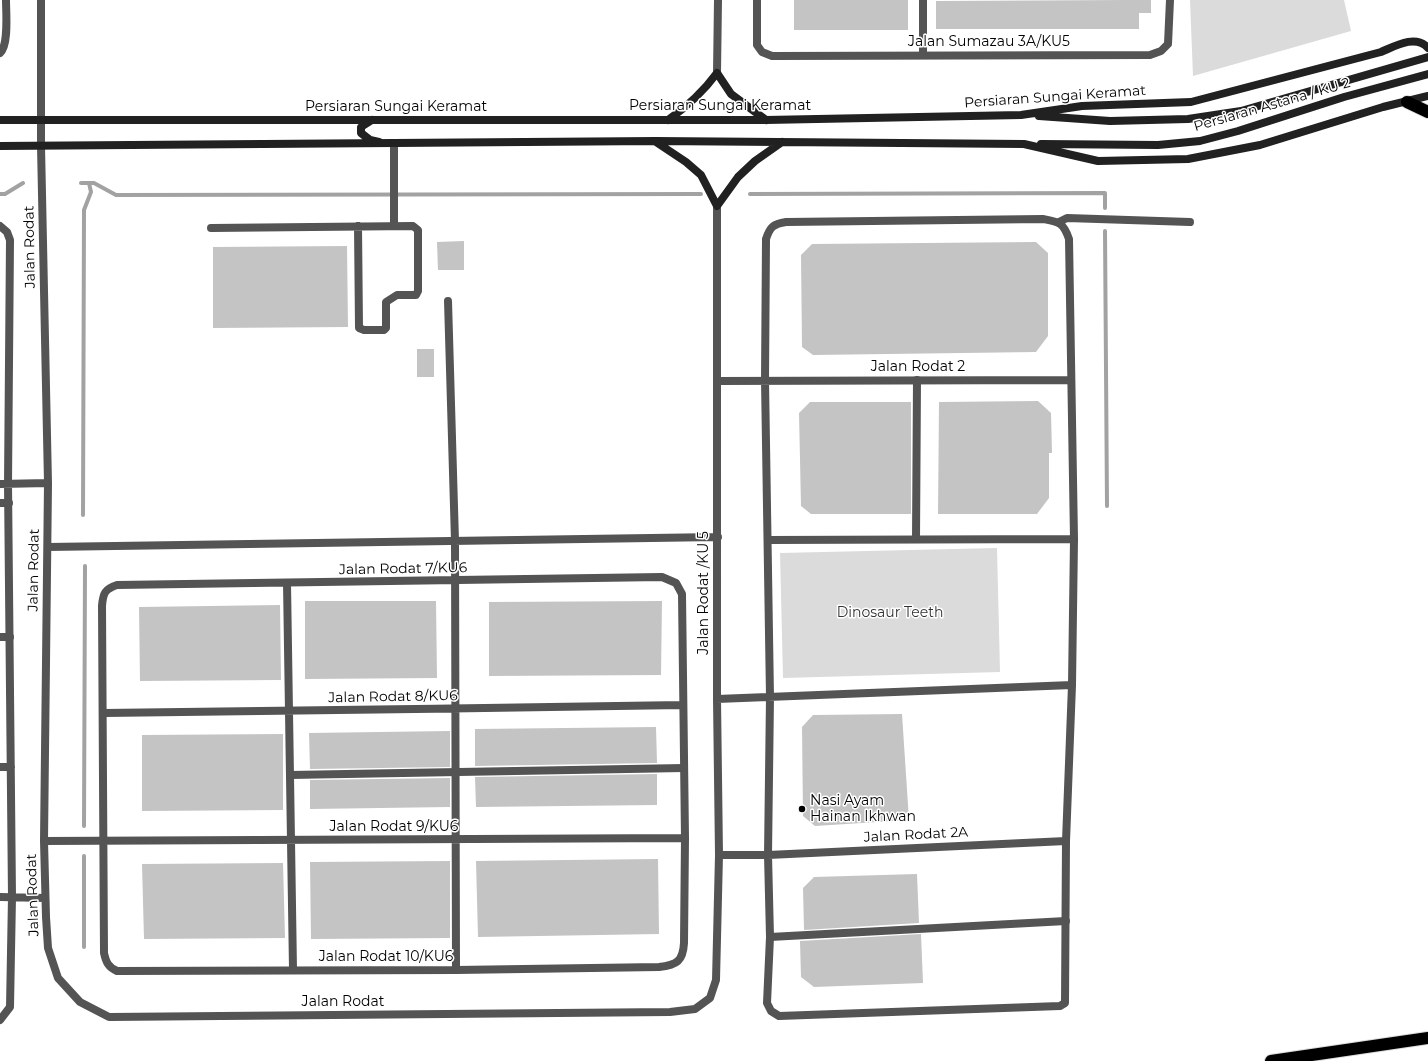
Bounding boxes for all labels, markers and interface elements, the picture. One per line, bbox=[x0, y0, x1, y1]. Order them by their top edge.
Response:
street label: Jalan Sumazau 3A/KU5 bbox=[908, 34, 1070, 50]
street label: Persiaran Astana / KU 2 bbox=[1192, 75, 1352, 135]
street label: Persiaran Sungai Keramat bbox=[964, 82, 1146, 112]
street label: Persiaran Sungai Keramat bbox=[629, 98, 811, 114]
street label: Persiaran Sungai Keramat bbox=[305, 99, 487, 115]
street label: Jalan Rodat bbox=[21, 205, 39, 289]
street label: Jalan Rodat 2 bbox=[871, 359, 965, 375]
street label: Jalan Rodat bbox=[25, 528, 43, 612]
street label: Jalan Rodat /KU 5 bbox=[696, 531, 712, 655]
street label: Jalan Rodat 7/KU6 bbox=[339, 559, 467, 579]
park label: Dinosaur Teeth bbox=[837, 605, 943, 621]
street label: Jalan Rodat 8/KU6 bbox=[328, 687, 458, 707]
place label: Nasi Ayam Hainan Ikhwan bbox=[810, 793, 916, 826]
marker: Nasi Ayam Hainan Ikhwan bbox=[797, 804, 807, 814]
street label: Jalan Rodat 9/KU6 bbox=[330, 819, 458, 835]
street label: Jalan Rodat 2A bbox=[863, 824, 969, 846]
street label: Jalan Rodat bbox=[23, 853, 43, 937]
street label: Jalan Rodat 10/KU6 bbox=[319, 949, 453, 965]
street label: Jalan Rodat bbox=[302, 994, 384, 1010]

